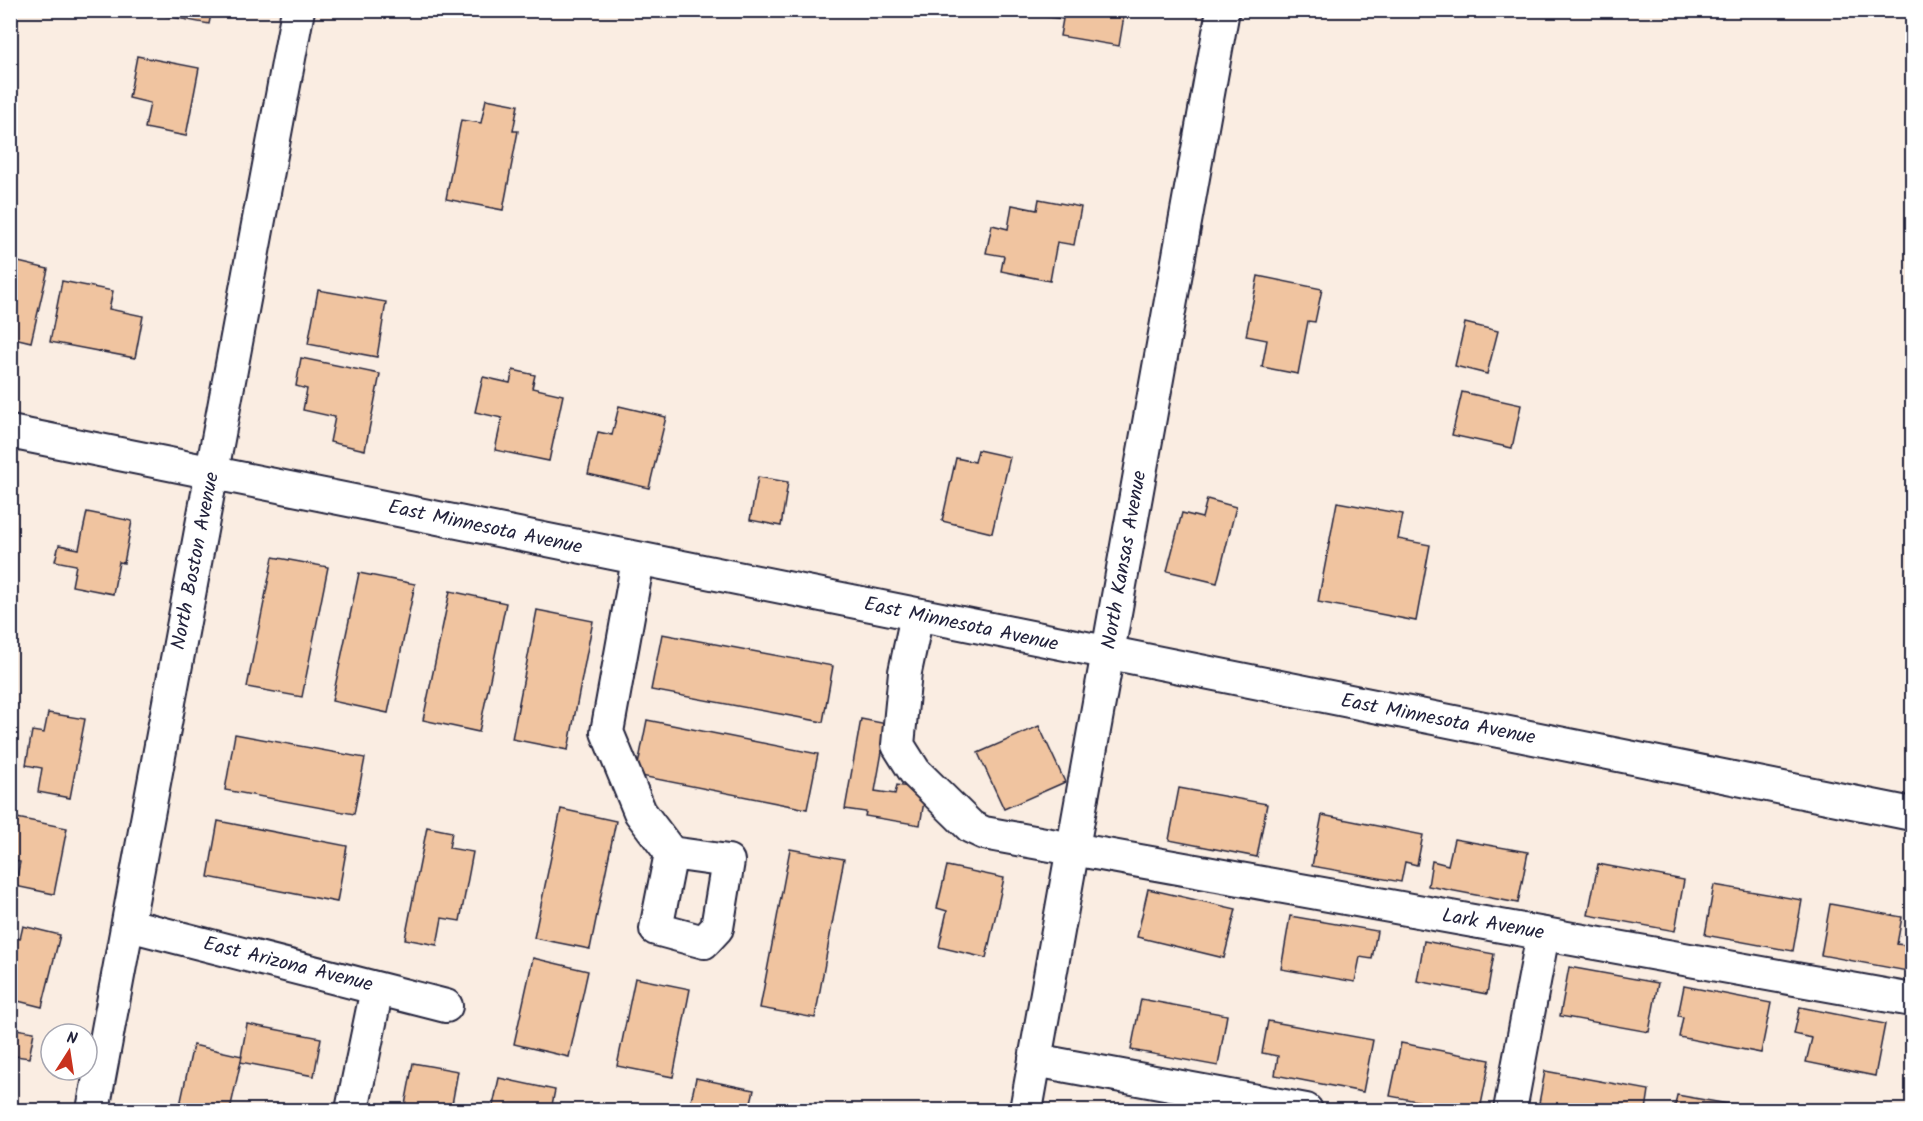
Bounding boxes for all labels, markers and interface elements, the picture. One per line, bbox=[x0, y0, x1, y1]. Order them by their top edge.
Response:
street label: North Kansas Avenue bbox=[1094, 468, 1156, 652]
street label: North Boston Avenue bbox=[163, 469, 229, 653]
street label: East Minnesota Avenue bbox=[385, 492, 585, 564]
street label: East Minnesota Avenue bbox=[861, 589, 1061, 661]
street label: East Minnesota Avenue bbox=[1338, 685, 1538, 755]
street label: Lark Avenue bbox=[1439, 900, 1547, 950]
street label: East Arizona Avenue bbox=[200, 928, 376, 1002]
north arrow bbox=[39, 1022, 99, 1082]
text: N bbox=[64, 1026, 79, 1052]

